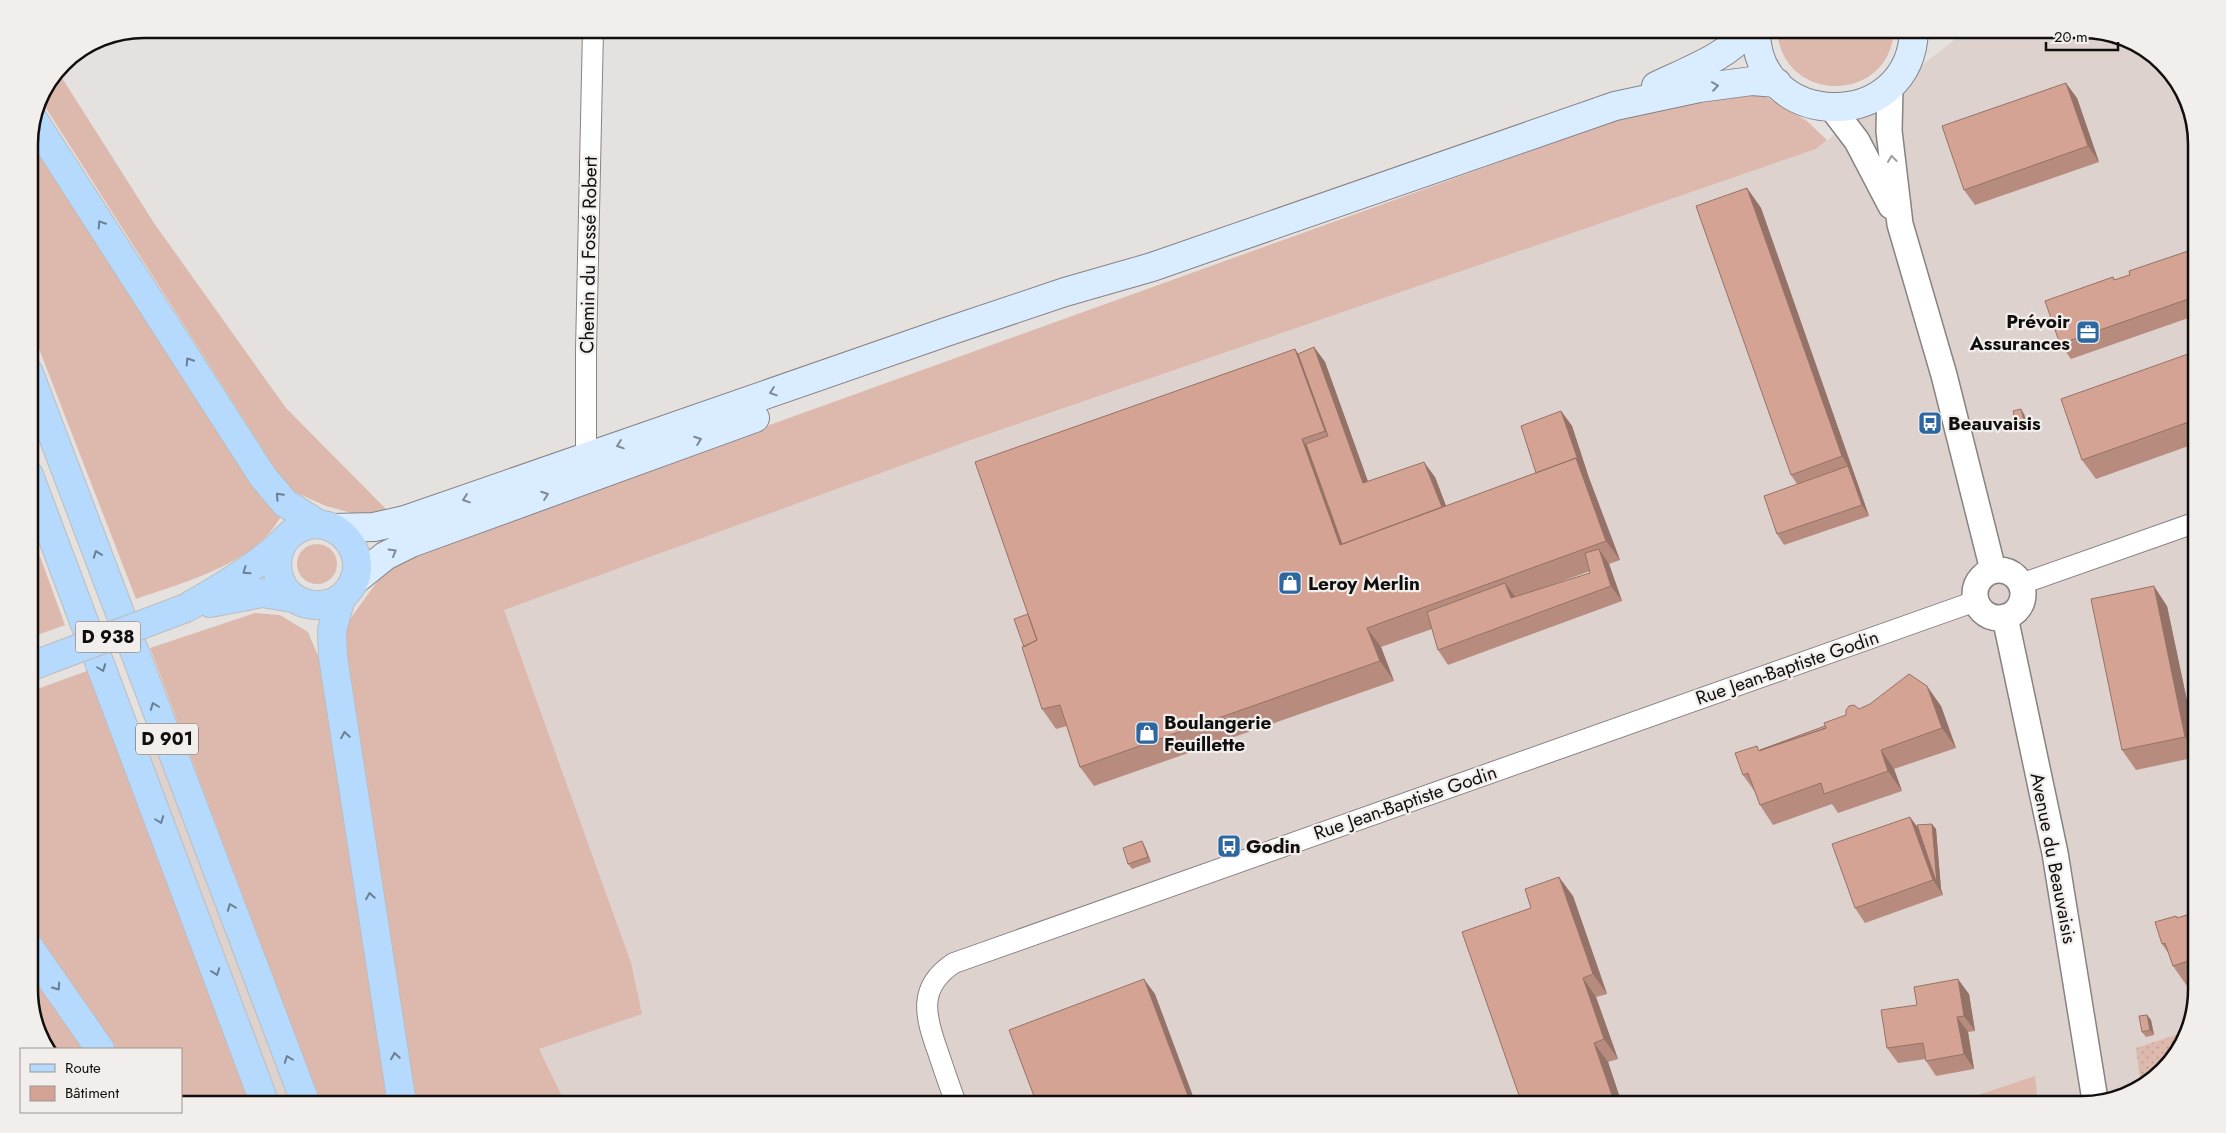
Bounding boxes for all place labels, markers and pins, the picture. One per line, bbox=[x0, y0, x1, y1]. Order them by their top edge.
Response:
place label: Prévoir Assurances bbox=[1969, 308, 2070, 357]
office icon: Prévoir Assurances bbox=[2075, 319, 2101, 345]
bus stop icon: Beauvaisis bbox=[1917, 410, 1943, 436]
place label: Beauvaisis bbox=[1948, 410, 2041, 437]
shop icon: Leroy Merlin bbox=[1277, 570, 1303, 596]
place label: Leroy Merlin bbox=[1308, 570, 1420, 597]
place label: Boulangerie Feuillette bbox=[1164, 709, 1272, 758]
shop icon: Boulangerie Feuillette bbox=[1134, 720, 1160, 746]
bus stop icon: Godin bbox=[1216, 833, 1242, 859]
place label: Godin bbox=[1246, 833, 1301, 860]

